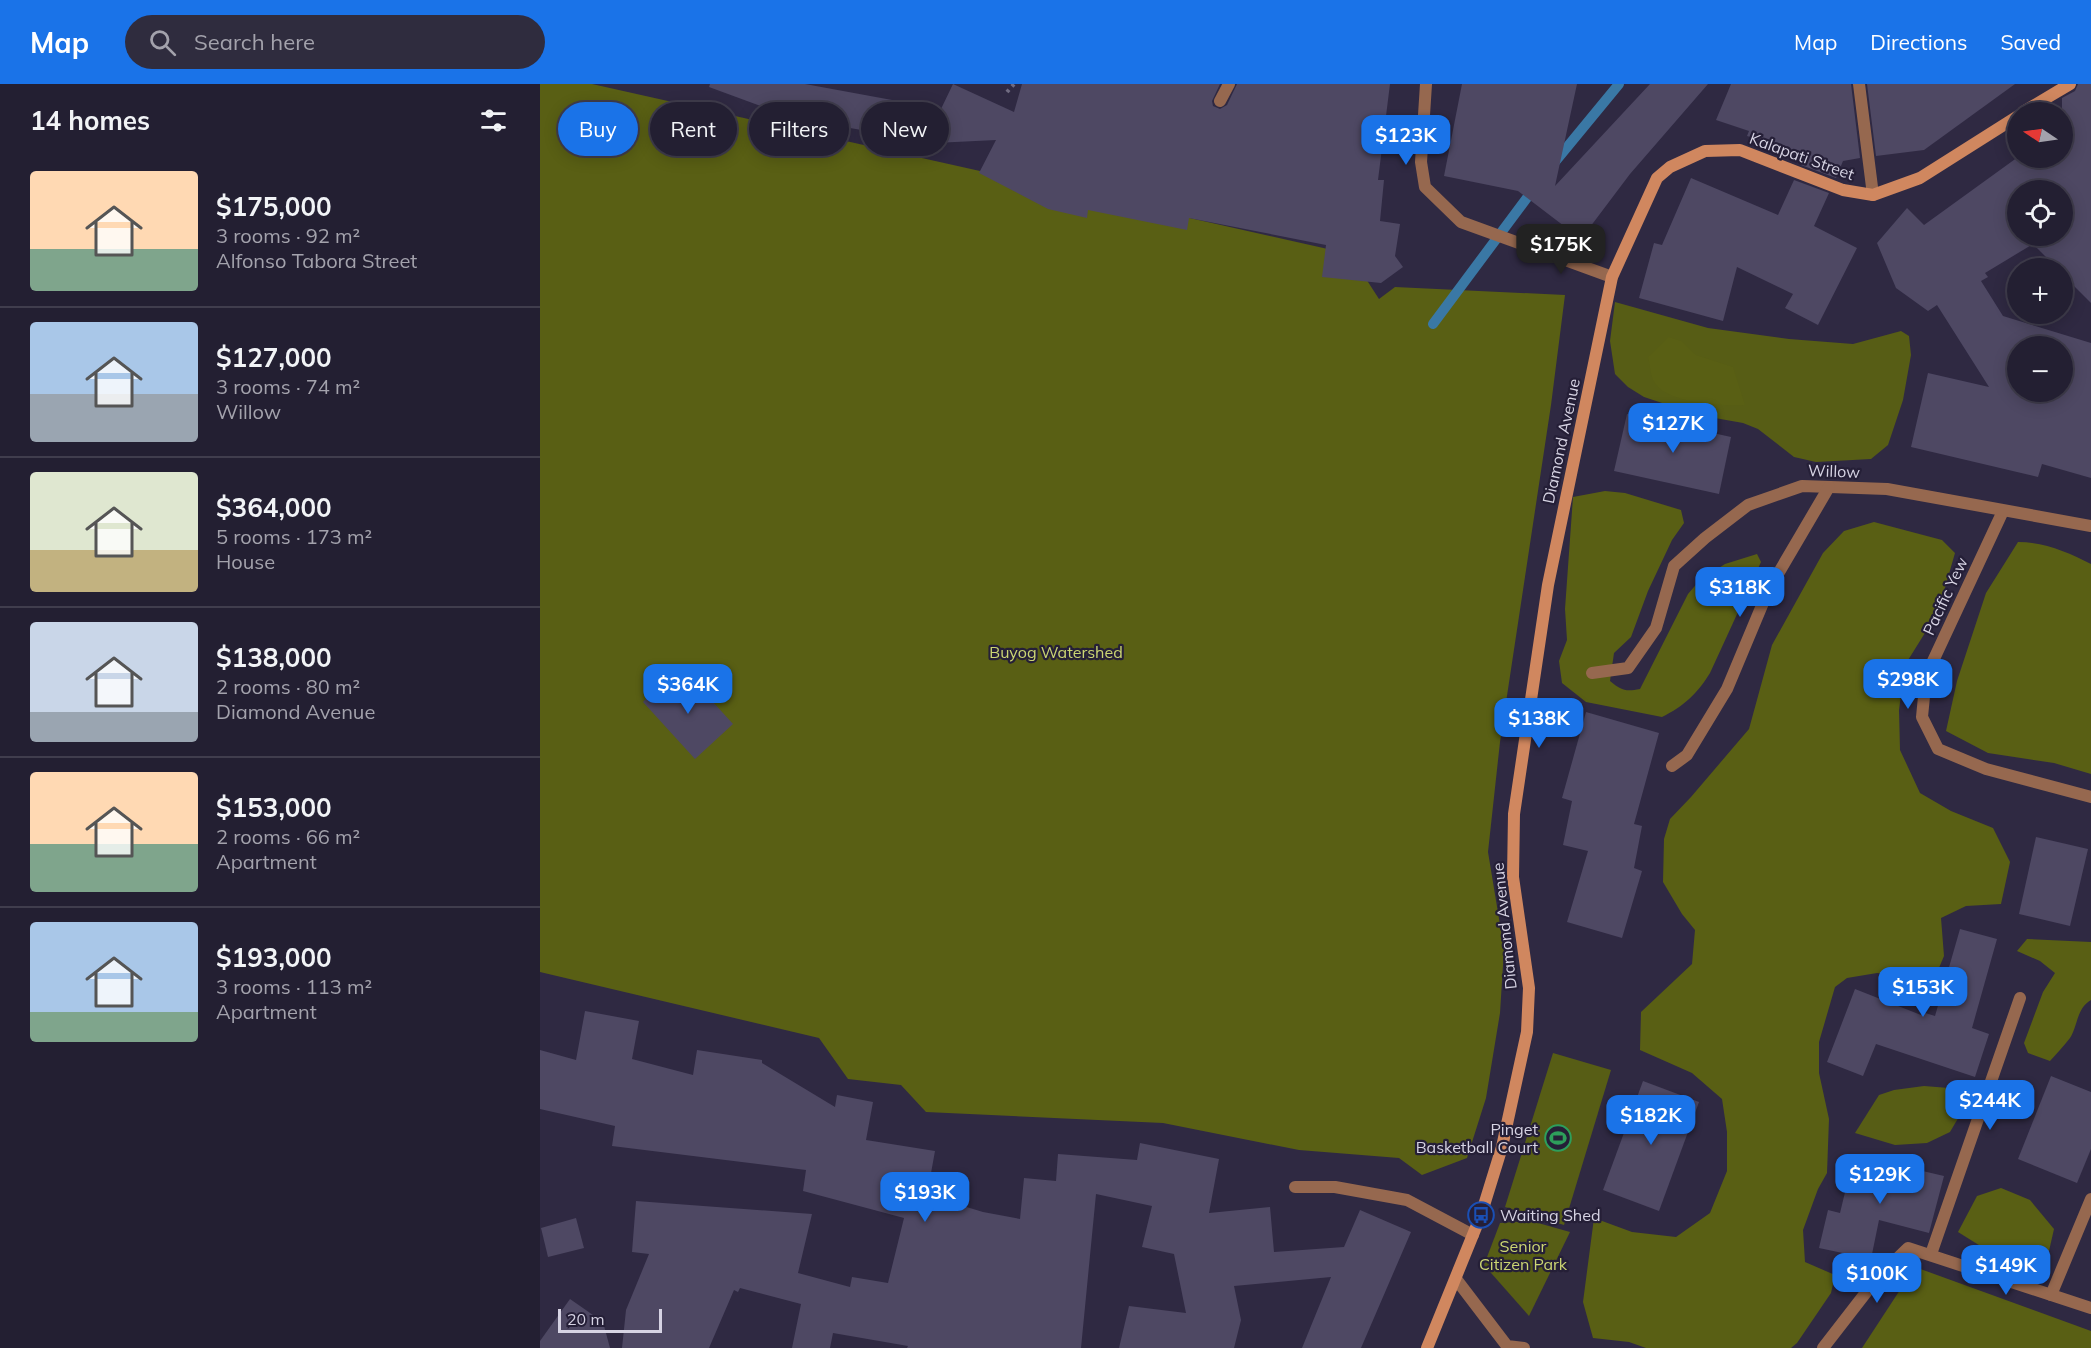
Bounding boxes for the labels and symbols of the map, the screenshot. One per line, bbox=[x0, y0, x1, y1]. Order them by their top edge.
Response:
north arrow bbox=[2007, 102, 2073, 168]
pin: $123K bbox=[1364, 115, 1448, 166]
street label: Kalapati Street bbox=[1747, 128, 1858, 184]
pin: $175K bbox=[1519, 224, 1603, 275]
street label: Diamond Avenue bbox=[1538, 377, 1584, 505]
pin: $127K bbox=[1631, 403, 1715, 454]
street label: Willow bbox=[1808, 460, 1860, 482]
street label: Pacific Yew bbox=[1918, 554, 1972, 638]
pin: $318K bbox=[1698, 567, 1782, 618]
park label: Buyog Watershed bbox=[989, 642, 1123, 662]
pin: $298K bbox=[1866, 659, 1950, 710]
pin: $364K bbox=[646, 664, 730, 715]
pin: $138K bbox=[1497, 698, 1581, 749]
street label: Diamond Avenue bbox=[1487, 862, 1521, 990]
pin: $153K bbox=[1881, 967, 1965, 1018]
pin: $244K bbox=[1948, 1080, 2032, 1131]
pin: $182K bbox=[1609, 1095, 1693, 1146]
place label: Pinget Basketball Court bbox=[1416, 1119, 1538, 1157]
sports icon: Pinget Basketball Court bbox=[1543, 1123, 1573, 1153]
pin: $129K bbox=[1838, 1154, 1922, 1205]
pin: $193K bbox=[883, 1172, 967, 1223]
bus stop icon: Waiting Shed bbox=[1466, 1200, 1496, 1230]
place label: Waiting Shed bbox=[1500, 1205, 1601, 1225]
park label: Senior Citizen Park bbox=[1479, 1236, 1568, 1274]
pin: $149K bbox=[1964, 1245, 2048, 1296]
pin: $100K bbox=[1835, 1253, 1919, 1304]
scale bar bbox=[558, 1306, 662, 1334]

